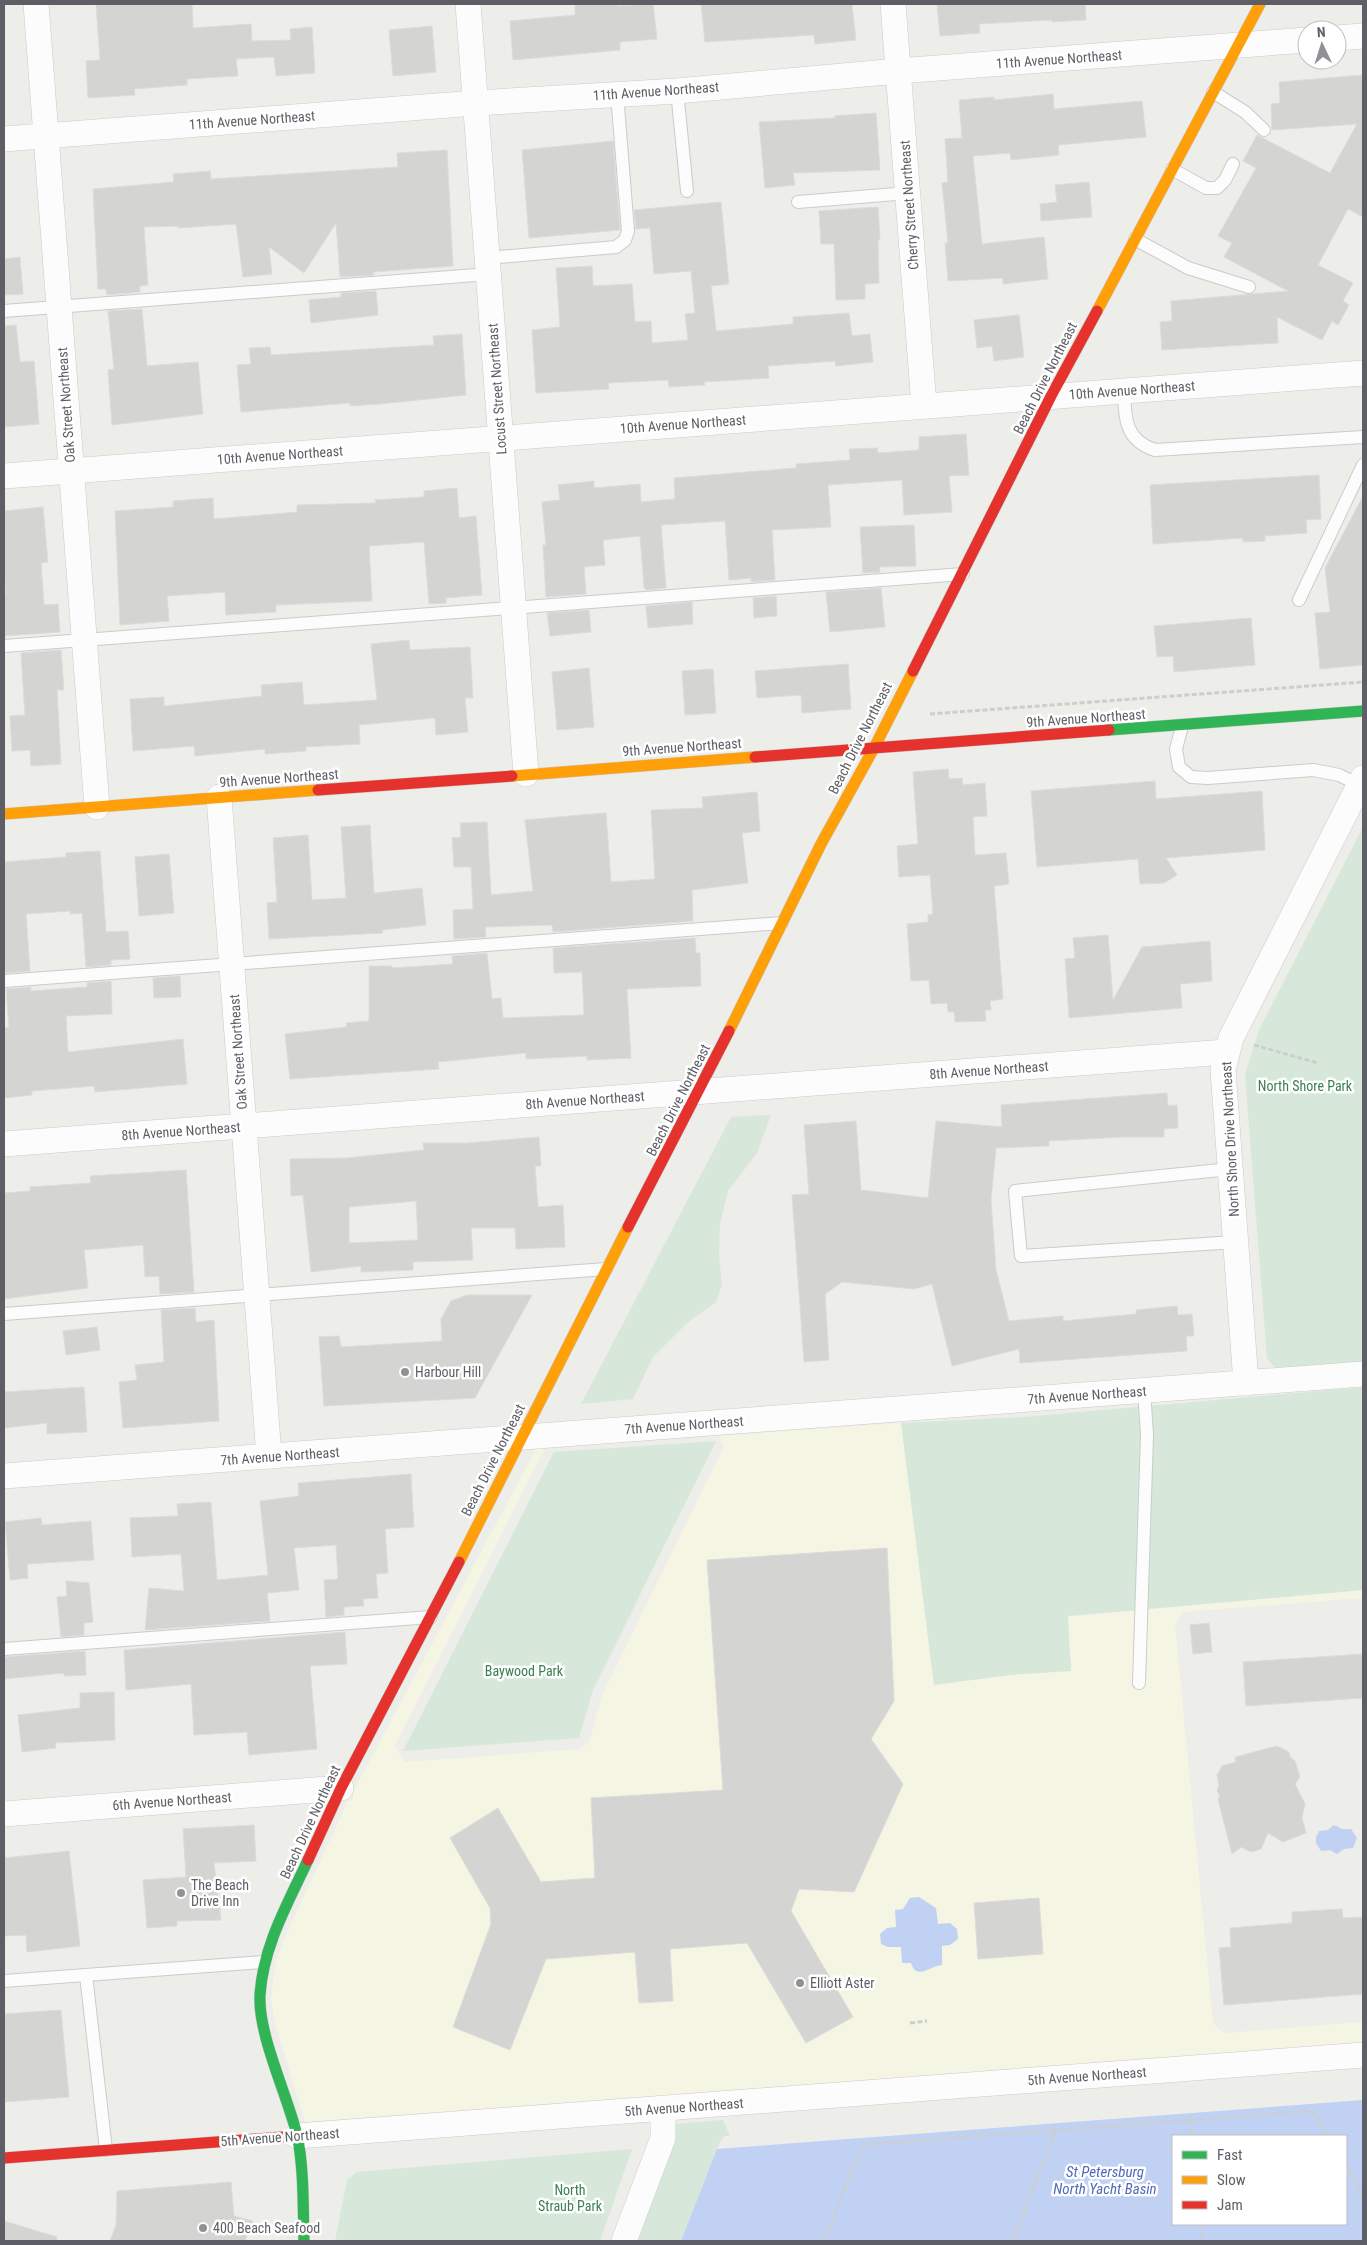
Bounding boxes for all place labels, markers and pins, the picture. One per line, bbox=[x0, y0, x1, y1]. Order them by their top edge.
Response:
place label: Harbour Hill bbox=[415, 1364, 481, 1380]
marker: Harbour Hill bbox=[399, 1366, 411, 1378]
place label: The Beach Drive Inn bbox=[191, 1877, 249, 1909]
marker: The Beach Drive Inn bbox=[175, 1887, 187, 1899]
place label: Elliott Aster bbox=[810, 1975, 875, 1991]
marker: Elliott Aster bbox=[794, 1977, 806, 1989]
place label: 400 Beach Seafood bbox=[213, 2220, 320, 2236]
marker: 400 Beach Seafood bbox=[197, 2222, 209, 2234]

